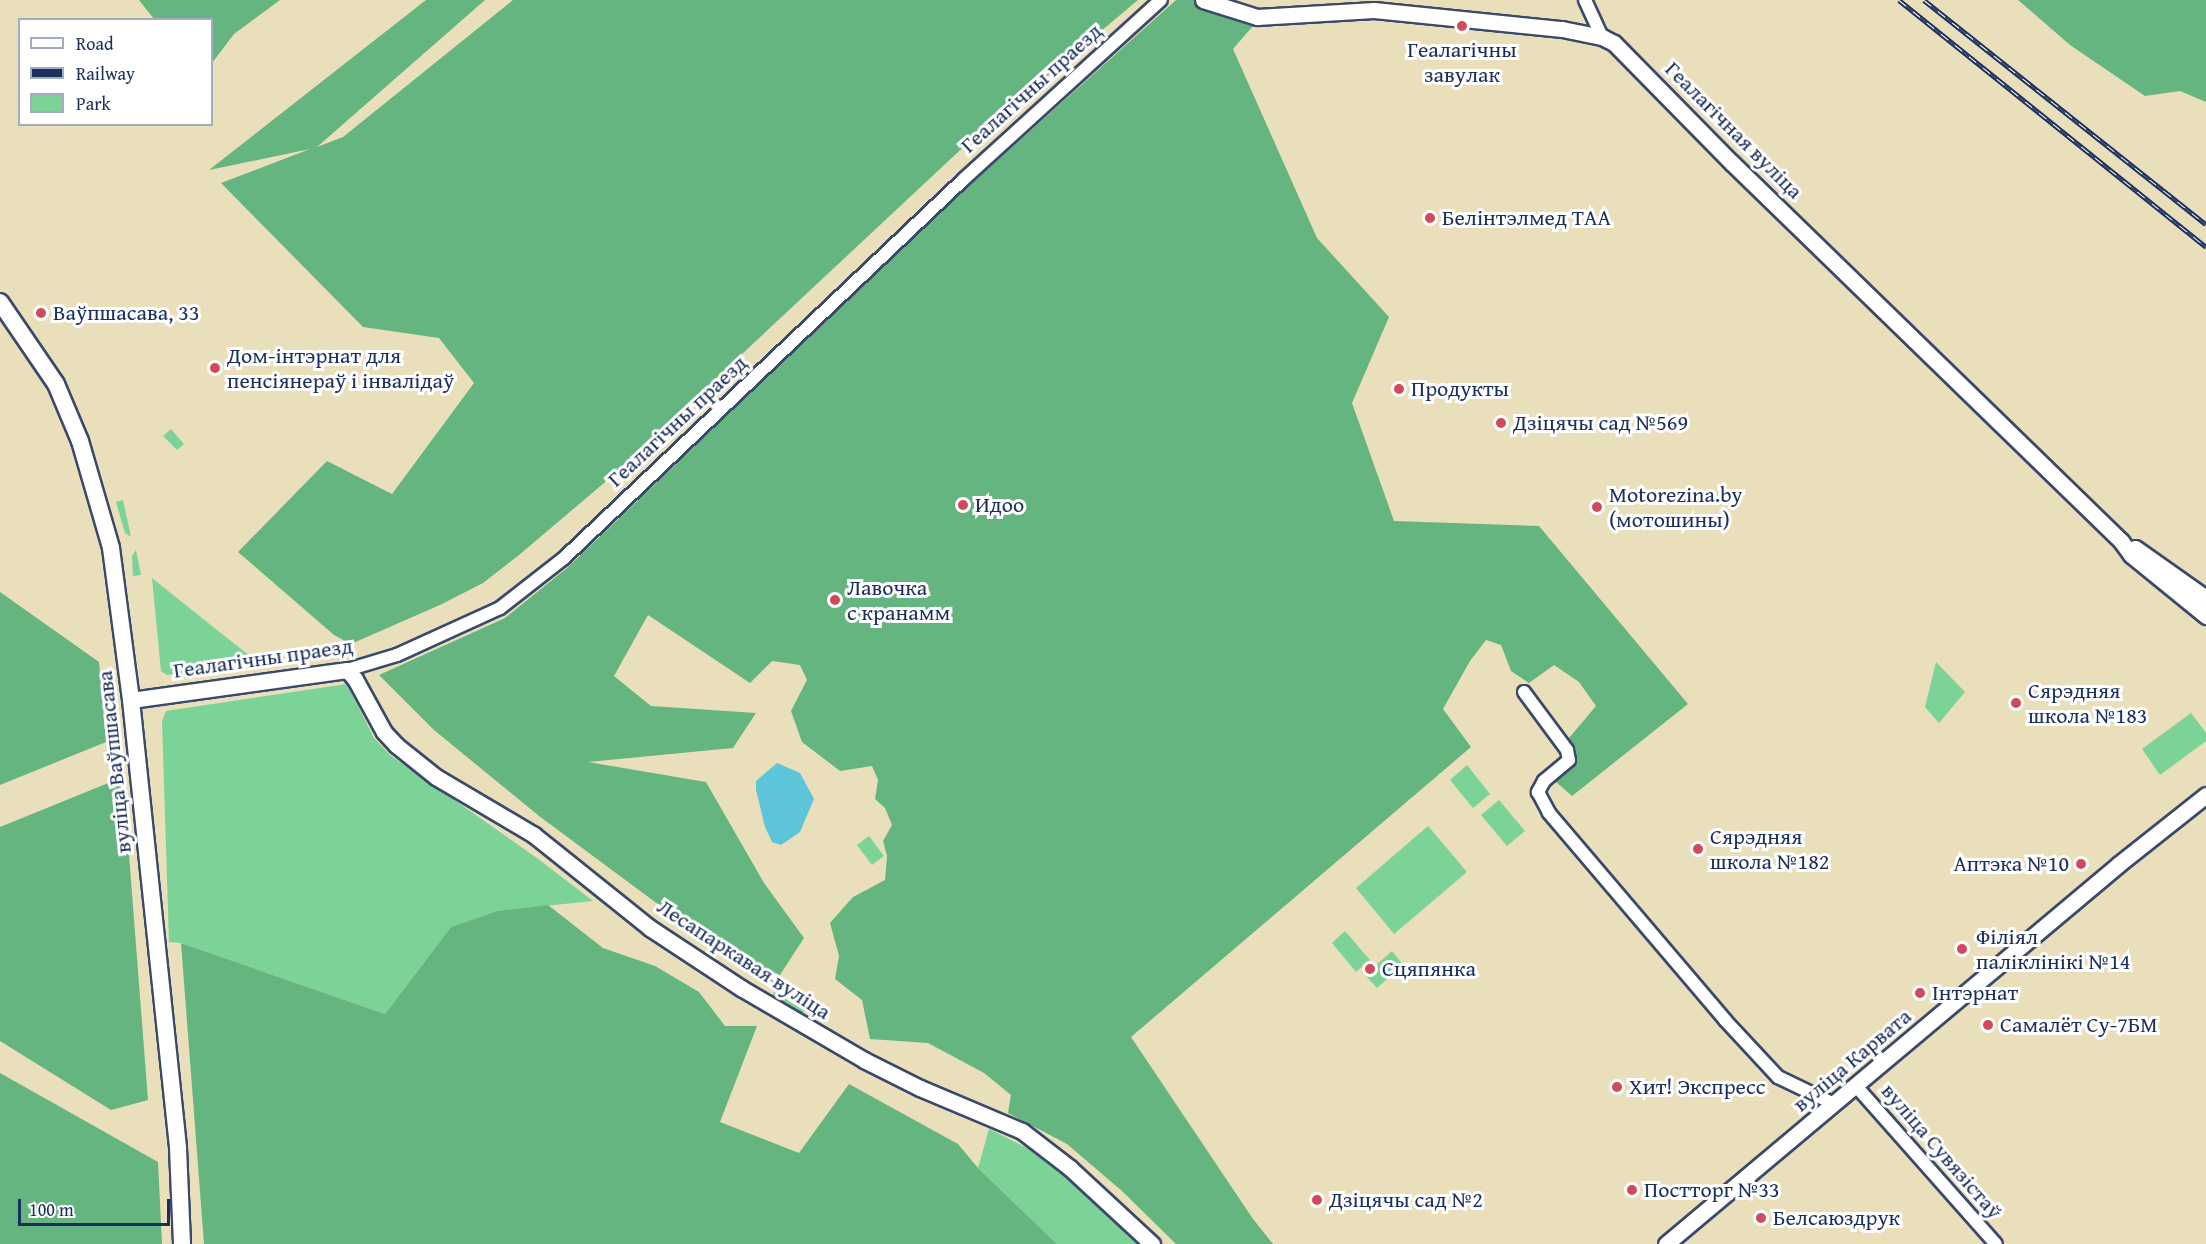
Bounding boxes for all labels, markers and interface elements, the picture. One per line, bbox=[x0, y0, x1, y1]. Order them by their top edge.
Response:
legend bbox=[18, 18, 213, 126]
street label: Геалагічны праезд bbox=[955, 18, 1107, 158]
marker: Геалагічны завулак bbox=[1455, 19, 1469, 33]
text: Road bbox=[76, 30, 114, 57]
place label: Геалагічны завулак bbox=[1407, 36, 1517, 88]
street label: Геалагічная вуліца bbox=[1660, 56, 1808, 204]
text: Railway bbox=[76, 60, 135, 87]
text: Park bbox=[76, 90, 111, 117]
place label: Белінтэлмед ТАА bbox=[1442, 205, 1611, 231]
marker: Белінтэлмед ТАА bbox=[1423, 211, 1437, 225]
place label: Ваўпшасава, 33 bbox=[53, 300, 199, 326]
marker: Ваўпшасава, 33 bbox=[34, 306, 48, 320]
place label: Дом-інтэрнат для пенсіянераў і інвалідаў bbox=[227, 342, 454, 394]
street label: Геалагічны праезд bbox=[602, 350, 752, 492]
marker: Дом-інтэрнат для пенсіянераў і інвалідаў bbox=[208, 361, 222, 375]
place label: Продукты bbox=[1411, 376, 1509, 402]
marker: Продукты bbox=[1392, 382, 1406, 396]
place label: Дзіцячы сад №569 bbox=[1513, 410, 1688, 436]
marker: Дзіцячы сад №569 bbox=[1494, 416, 1508, 430]
place label: Motorezina.by (мотошины) bbox=[1609, 481, 1743, 532]
place label: Идоо bbox=[975, 492, 1024, 518]
marker: Идоо bbox=[956, 498, 970, 512]
marker: Motorezina.by (мотошины) bbox=[1590, 500, 1604, 514]
place label: Лавочка с кранамм bbox=[847, 574, 950, 626]
marker: Лавочка с кранамм bbox=[828, 593, 842, 607]
street label: Геалагічны праезд bbox=[172, 632, 354, 684]
street label: вуліца Ваўпшасава bbox=[91, 670, 137, 854]
place label: Сярэдняя школа №183 bbox=[2028, 677, 2147, 728]
marker: Сярэдняя школа №183 bbox=[2009, 696, 2023, 710]
place label: Сярэдняя школа №182 bbox=[1710, 823, 1829, 874]
marker: Сярэдняя школа №182 bbox=[1691, 842, 1705, 856]
place label: Аптэка №10 bbox=[1954, 851, 2069, 877]
marker: Аптэка №10 bbox=[2074, 857, 2088, 871]
street label: Лесапаркавая вуліца bbox=[652, 893, 836, 1025]
place label: Філіял паліклінікі №14 bbox=[1976, 923, 2130, 974]
marker: Філіял паліклінікі №14 bbox=[1953, 940, 1971, 958]
place label: Сцяпянка bbox=[1382, 956, 1476, 982]
marker: Сцяпянка bbox=[1363, 962, 1377, 976]
place label: Інтэрнат bbox=[1932, 980, 2018, 1006]
marker: Інтэрнат bbox=[1913, 986, 1927, 1000]
street label: вуліца Карвата bbox=[1788, 1003, 1916, 1117]
place label: Самалёт Су-7БМ bbox=[2000, 1012, 2158, 1038]
marker: Самалёт Су-7БМ bbox=[1981, 1018, 1995, 1032]
place label: Хит! Экспресс bbox=[1629, 1074, 1765, 1100]
street label: вуліца Сувязістаў bbox=[1876, 1078, 2008, 1224]
marker: Хит! Экспресс bbox=[1610, 1080, 1624, 1094]
place label: Постторг №33 bbox=[1644, 1177, 1780, 1203]
marker: Постторг №33 bbox=[1625, 1183, 1639, 1197]
scale bar bbox=[21, 1187, 172, 1225]
place label: Дзіцячы сад №2 bbox=[1329, 1187, 1483, 1213]
marker: Дзіцячы сад №2 bbox=[1310, 1193, 1324, 1207]
text: 100 m bbox=[29, 1196, 74, 1223]
place label: Белсаюздрук bbox=[1773, 1205, 1900, 1231]
marker: Белсаюздрук bbox=[1754, 1211, 1768, 1225]

